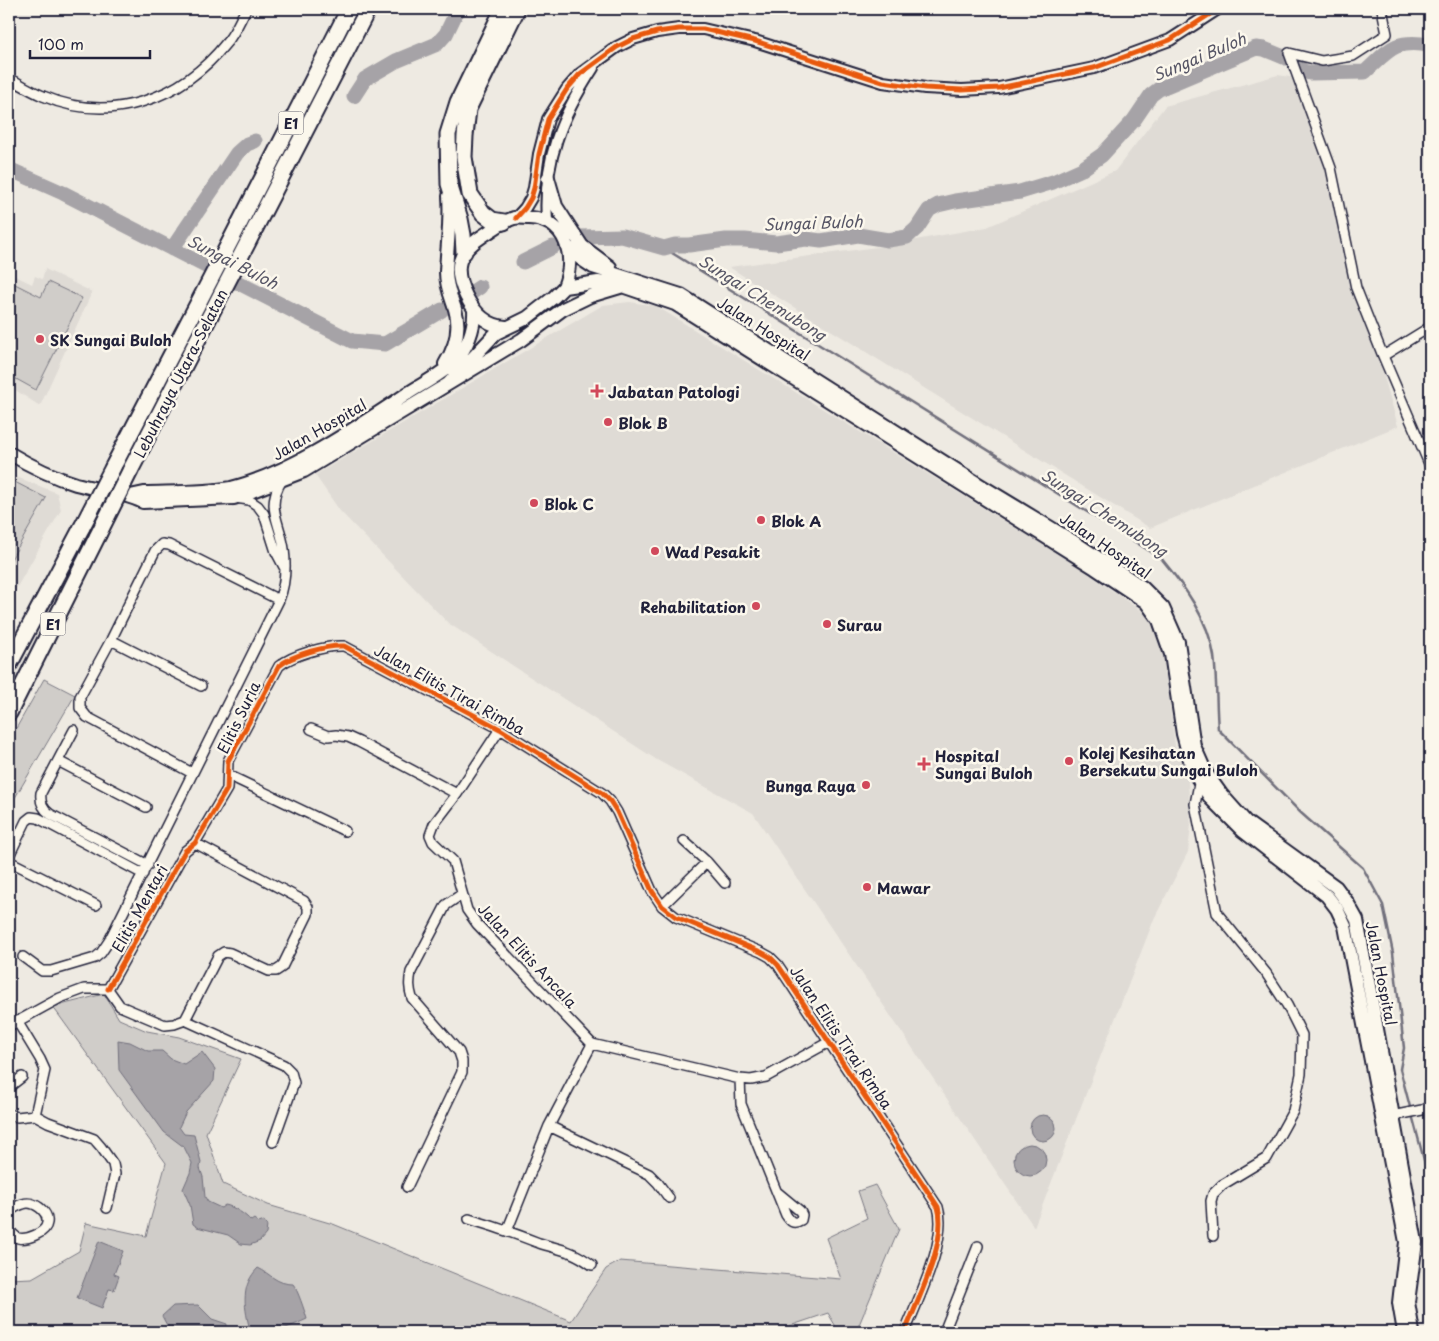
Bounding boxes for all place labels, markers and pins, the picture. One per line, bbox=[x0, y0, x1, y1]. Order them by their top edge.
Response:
place label: SK Sungai Buloh bbox=[50, 328, 172, 351]
marker: SK Sungai Buloh bbox=[34, 333, 46, 345]
place label: Jabatan Patologi bbox=[608, 380, 740, 403]
marker: Jabatan Patologi bbox=[590, 384, 604, 398]
place label: Blok B bbox=[618, 411, 668, 434]
marker: Blok B bbox=[602, 416, 614, 428]
place label: Blok C bbox=[544, 492, 594, 515]
marker: Blok C bbox=[528, 497, 540, 509]
place label: Blok A bbox=[771, 509, 822, 532]
marker: Blok A bbox=[755, 514, 767, 526]
place label: Wad Pesakit bbox=[665, 540, 760, 563]
marker: Wad Pesakit bbox=[649, 545, 661, 557]
place label: Rehabilitation bbox=[640, 595, 746, 618]
marker: Rehabilitation bbox=[750, 600, 762, 612]
place label: Surau bbox=[837, 613, 882, 636]
marker: Surau bbox=[821, 618, 833, 630]
place label: Kolej Kesihatan Bersekutu Sungai Buloh bbox=[1079, 741, 1258, 781]
place label: Hospital Sungai Buloh bbox=[935, 744, 1033, 784]
marker: Kolej Kesihatan Bersekutu Sungai Buloh bbox=[1063, 755, 1075, 767]
marker: Hospital Sungai Buloh bbox=[917, 757, 931, 771]
place label: Bunga Raya bbox=[765, 774, 857, 797]
marker: Bunga Raya bbox=[860, 779, 872, 791]
place label: Mawar bbox=[877, 876, 931, 899]
marker: Mawar bbox=[861, 881, 873, 893]

